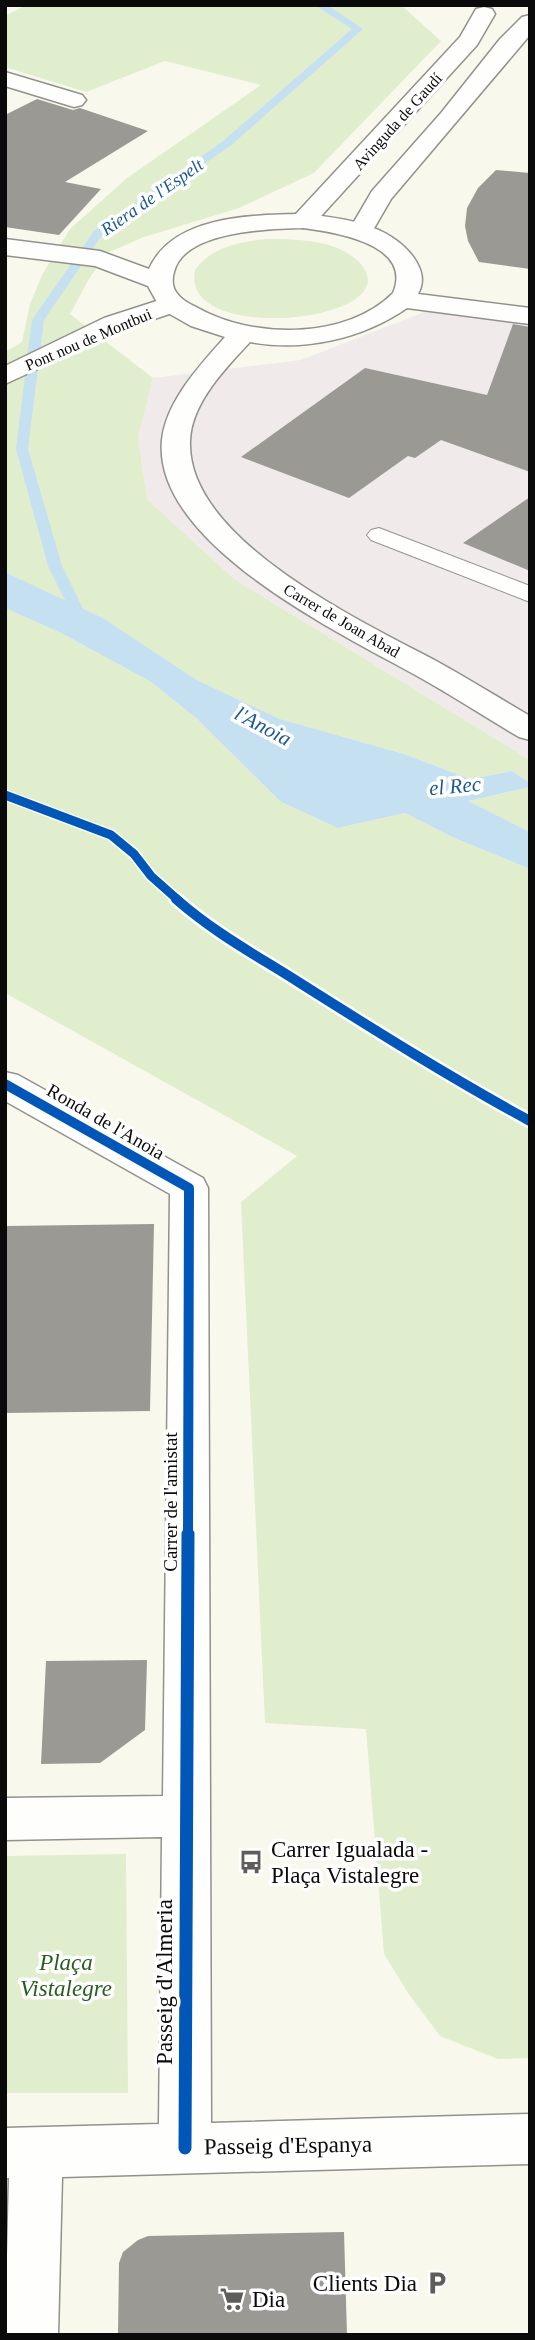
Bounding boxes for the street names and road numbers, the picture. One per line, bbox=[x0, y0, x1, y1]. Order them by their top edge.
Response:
street label: Avinguda de Gaudí bbox=[350, 69, 446, 174]
street label: Pont nou de Montbui bbox=[22, 305, 154, 374]
street label: Carrer de Joan Abad bbox=[281, 580, 403, 661]
street label: Ronda de l'Anoia bbox=[43, 1079, 169, 1164]
street label: Carrer de l'amistat bbox=[160, 1432, 181, 1572]
street label: Passeig d'Almeria bbox=[152, 1899, 177, 2065]
street label: Passeig d'Espanya bbox=[204, 2132, 372, 2159]

